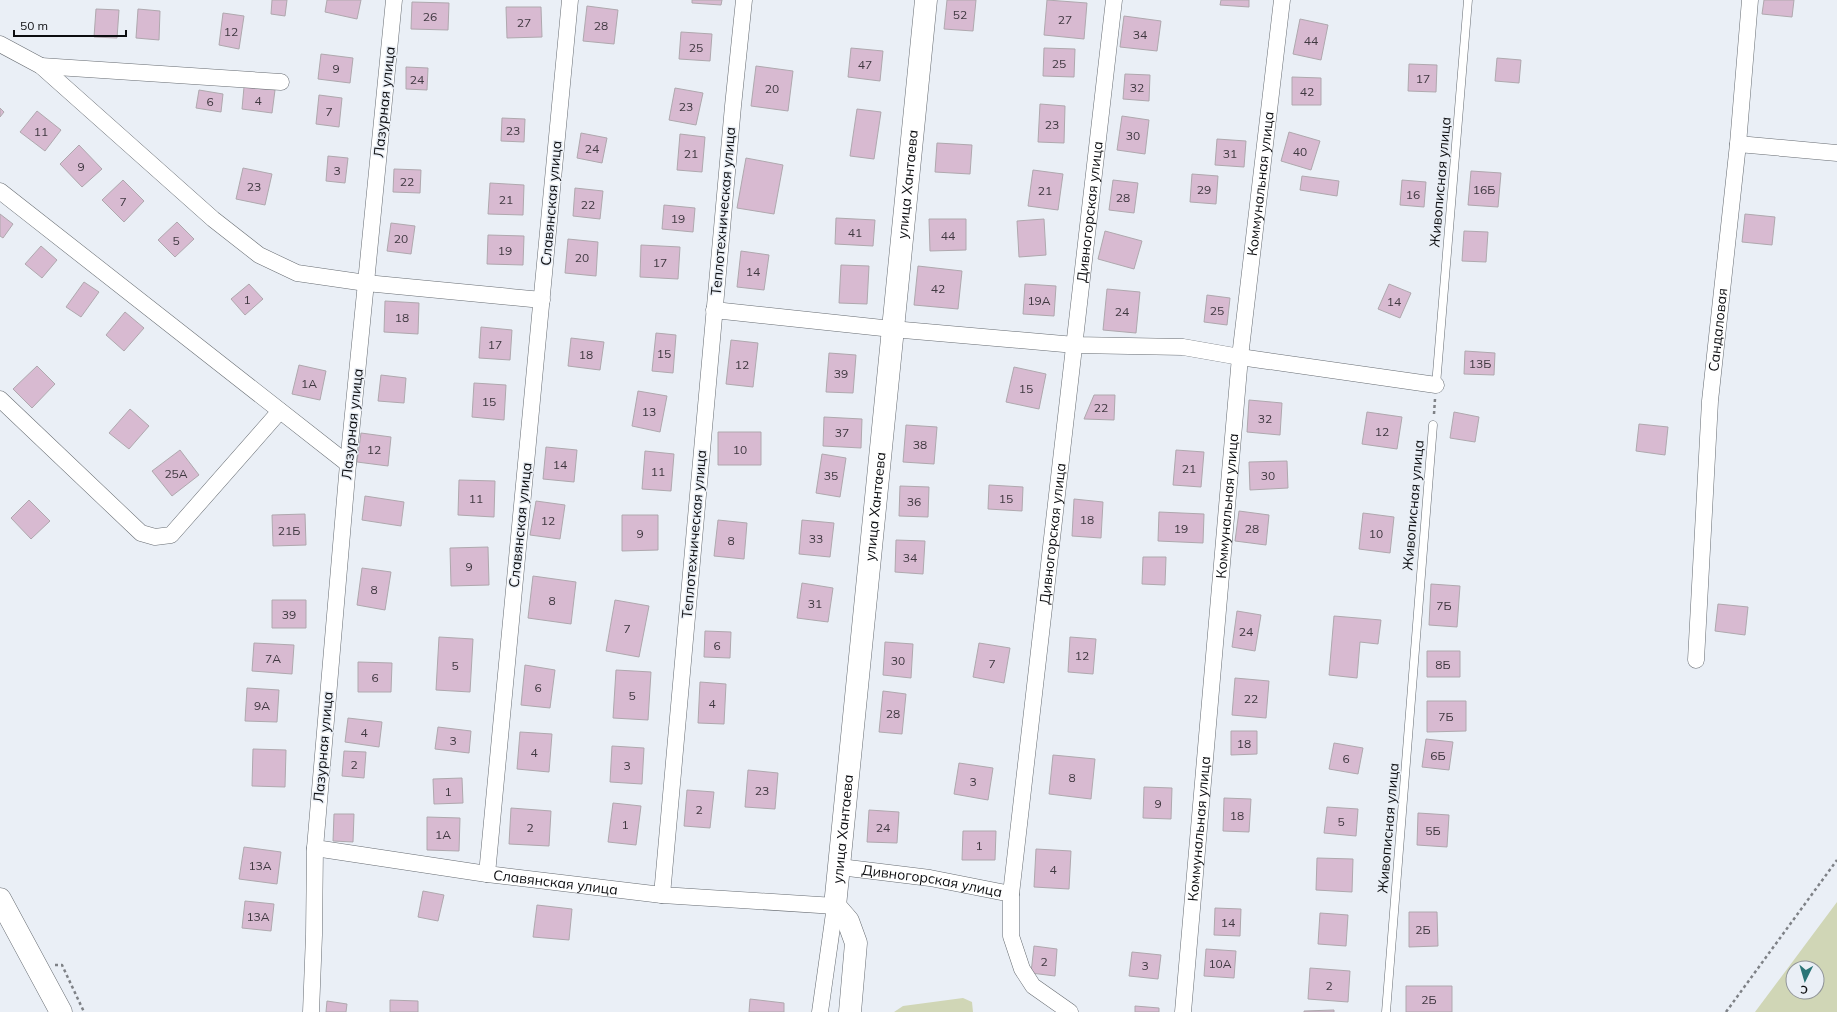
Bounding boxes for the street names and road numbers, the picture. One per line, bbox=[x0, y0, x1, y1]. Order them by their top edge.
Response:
street label: Лазурная улица bbox=[369, 46, 399, 158]
street label: Коммунальная улица bbox=[1243, 110, 1278, 257]
street label: Живописная улица bbox=[1425, 116, 1455, 248]
street label: Теплотехническая улица bbox=[707, 126, 739, 296]
street label: улица Хантаева bbox=[893, 129, 922, 240]
street label: Славянская улица bbox=[537, 140, 565, 266]
street label: Дивногорская улица bbox=[1073, 140, 1107, 283]
street label: Сандаловая bbox=[1704, 287, 1731, 372]
street label: Лазурная улица bbox=[337, 368, 367, 480]
street label: Коммунальная улица bbox=[1212, 433, 1242, 579]
street label: Живописная улица bbox=[1398, 439, 1428, 571]
street label: Теплотехническая улица bbox=[678, 449, 710, 619]
street label: улица Хантаева bbox=[861, 451, 890, 562]
street label: Славянская улица bbox=[504, 462, 536, 588]
street label: Дивногорская улица bbox=[1035, 462, 1070, 605]
street label: Лазурная улица bbox=[309, 691, 337, 803]
street label: Коммунальная улица bbox=[1184, 755, 1214, 902]
street label: Живописная улица bbox=[1373, 762, 1403, 894]
street label: улица Хантаева bbox=[828, 773, 857, 884]
street label: Дивногорская улица bbox=[861, 861, 1004, 901]
street label: Славянская улица bbox=[492, 866, 619, 899]

